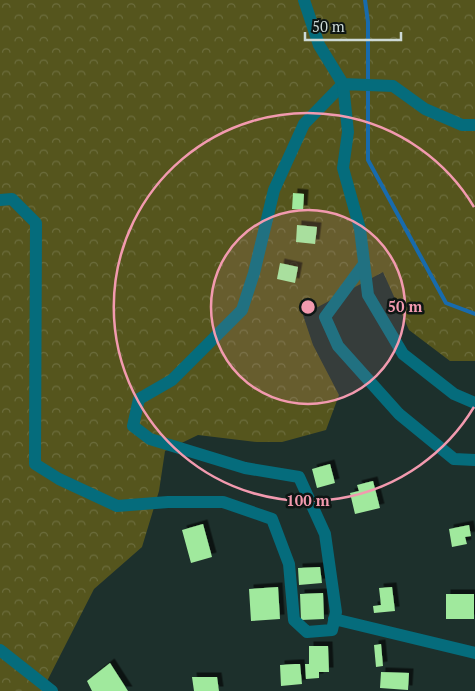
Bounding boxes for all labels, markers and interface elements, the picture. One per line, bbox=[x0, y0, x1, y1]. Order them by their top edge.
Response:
scale bar bbox=[305, 10, 401, 42]
text: 50 m bbox=[312, 16, 345, 36]
text: 50 m bbox=[388, 296, 423, 316]
centre of rings bbox=[299, 298, 317, 316]
text: 100 m bbox=[286, 490, 330, 510]

